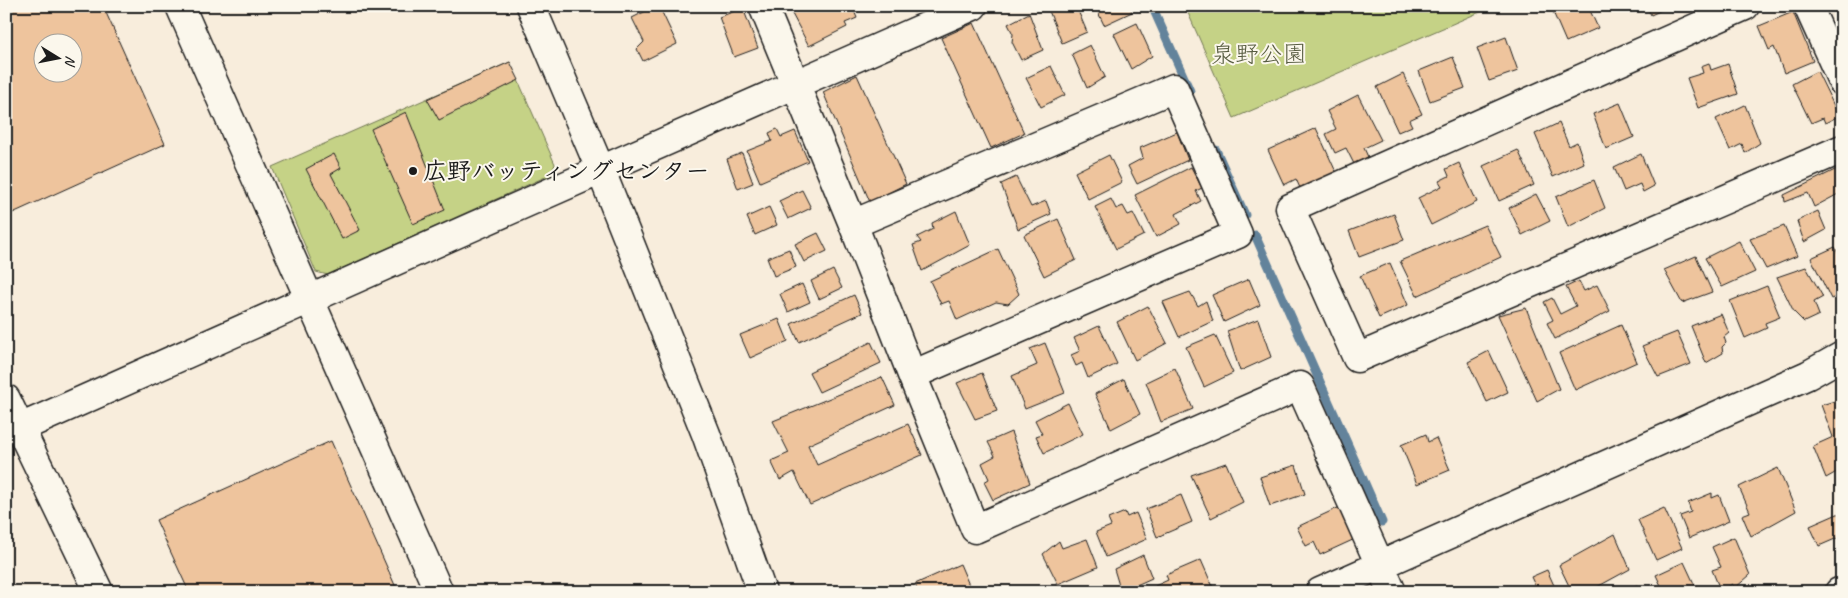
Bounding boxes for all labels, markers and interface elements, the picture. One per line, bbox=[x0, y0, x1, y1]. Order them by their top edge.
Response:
north arrow bbox=[32, 32, 82, 82]
park label: 泉野公園 bbox=[1211, 39, 1307, 69]
text: N bbox=[61, 54, 79, 68]
place label: 広野バッティングセンター bbox=[423, 156, 710, 186]
marker: 広野バッティングセンター bbox=[407, 165, 419, 177]

